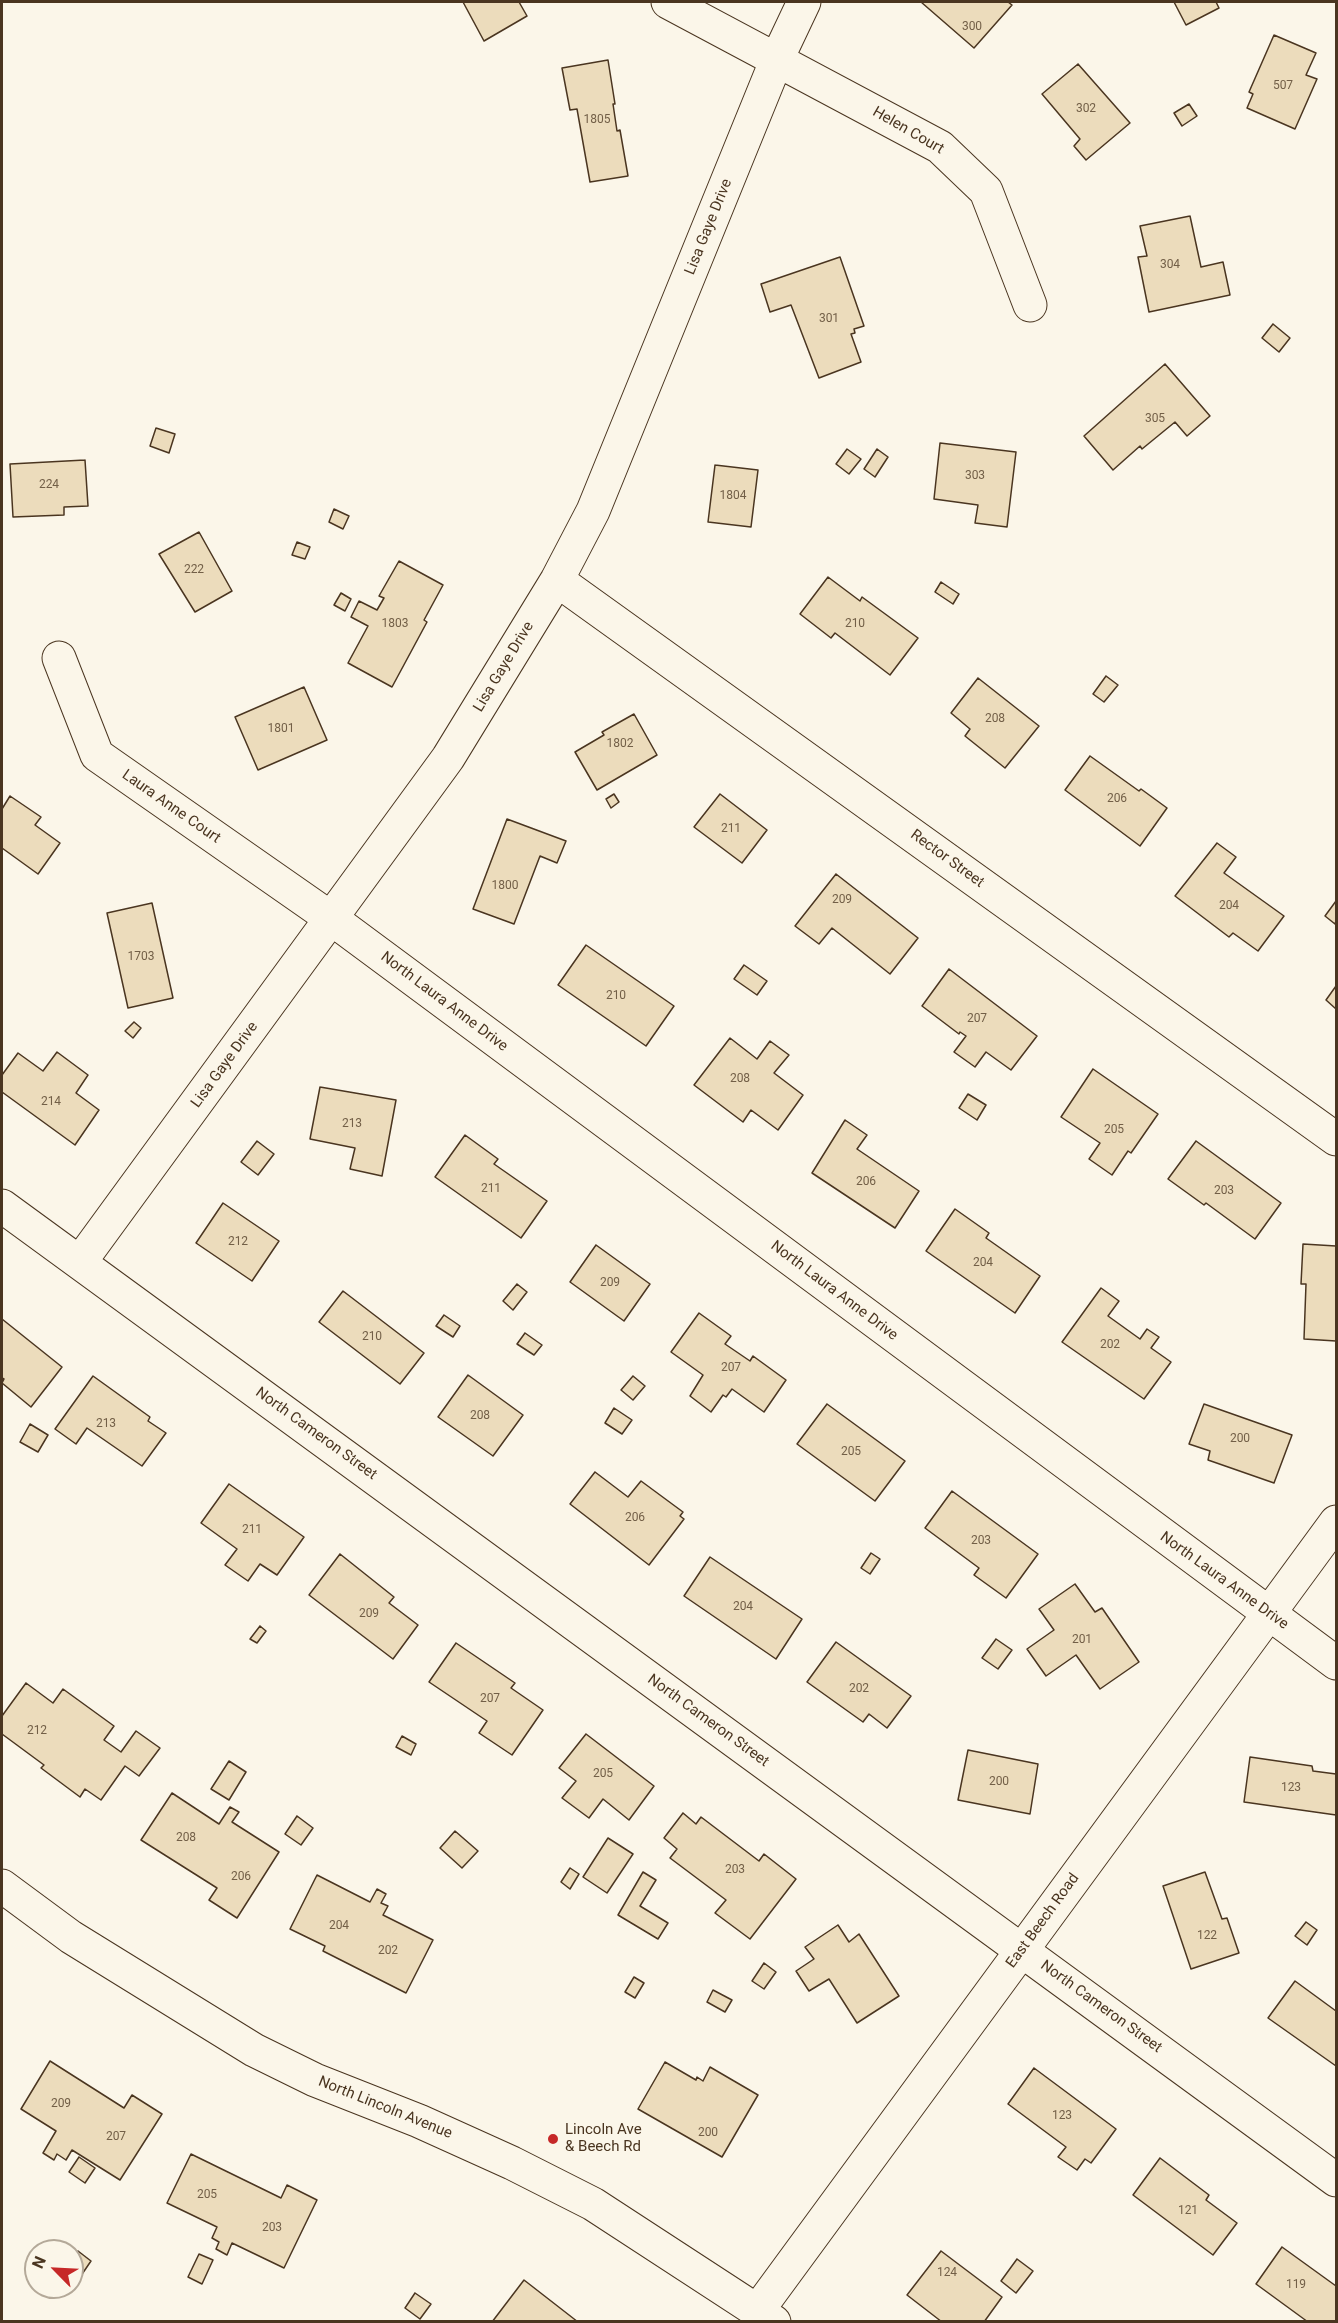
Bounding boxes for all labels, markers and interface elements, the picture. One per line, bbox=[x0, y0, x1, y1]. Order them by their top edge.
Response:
house number: 300 bbox=[962, 20, 982, 34]
house number: 507 bbox=[1273, 79, 1293, 93]
house number: 302 bbox=[1076, 102, 1096, 116]
street label: Helen Court bbox=[869, 103, 947, 159]
house number: 1805 bbox=[584, 113, 610, 127]
street label: Lisa Gaye Drive bbox=[682, 176, 736, 278]
house number: 304 bbox=[1160, 258, 1180, 272]
house number: 301 bbox=[819, 312, 839, 326]
house number: 305 bbox=[1145, 412, 1165, 426]
house number: 303 bbox=[965, 469, 985, 483]
house number: 224 bbox=[39, 478, 59, 492]
house number: 1804 bbox=[720, 489, 746, 503]
house number: 222 bbox=[184, 563, 204, 577]
house number: 1803 bbox=[382, 617, 408, 631]
house number: 210 bbox=[845, 617, 865, 631]
street label: Lisa Gaye Drive bbox=[470, 619, 538, 715]
house number: 208 bbox=[985, 712, 1005, 726]
house number: 1801 bbox=[268, 722, 294, 736]
house number: 1802 bbox=[607, 737, 633, 751]
street label: Laura Anne Court bbox=[118, 766, 224, 848]
house number: 206 bbox=[1107, 792, 1127, 806]
house number: 211 bbox=[721, 822, 741, 836]
street label: Rector Street bbox=[907, 826, 987, 892]
house number: 1800 bbox=[492, 879, 518, 893]
house number: 209 bbox=[832, 893, 852, 907]
house number: 204 bbox=[1219, 899, 1239, 913]
street label: North Laura Anne Drive bbox=[377, 948, 511, 1056]
house number: 1703 bbox=[128, 950, 154, 964]
house number: 210 bbox=[606, 989, 626, 1003]
house number: 207 bbox=[967, 1012, 987, 1026]
street label: Lisa Gaye Drive bbox=[188, 1018, 262, 1112]
house number: 208 bbox=[730, 1072, 750, 1086]
house number: 214 bbox=[41, 1095, 61, 1109]
house number: 213 bbox=[342, 1117, 362, 1131]
house number: 205 bbox=[1104, 1123, 1124, 1137]
house number: 206 bbox=[856, 1175, 876, 1189]
house number: 211 bbox=[481, 1182, 501, 1196]
house number: 203 bbox=[1214, 1184, 1234, 1198]
house number: 212 bbox=[228, 1235, 248, 1249]
street label: North Laura Anne Drive bbox=[767, 1237, 901, 1345]
house number: 204 bbox=[973, 1256, 993, 1270]
house number: 209 bbox=[600, 1276, 620, 1290]
house number: 210 bbox=[362, 1330, 382, 1344]
house number: 202 bbox=[1100, 1338, 1120, 1352]
house number: 207 bbox=[721, 1361, 741, 1375]
street label: North Cameron Street bbox=[252, 1384, 380, 1484]
house number: 208 bbox=[470, 1409, 490, 1423]
house number: 213 bbox=[96, 1417, 116, 1431]
house number: 200 bbox=[1230, 1432, 1250, 1446]
house number: 205 bbox=[841, 1445, 861, 1459]
house number: 206 bbox=[625, 1511, 645, 1525]
house number: 211 bbox=[242, 1523, 262, 1537]
street label: North Laura Anne Drive bbox=[1156, 1528, 1292, 1634]
house number: 203 bbox=[971, 1534, 991, 1548]
house number: 204 bbox=[733, 1600, 753, 1614]
house number: 209 bbox=[359, 1607, 379, 1621]
house number: 201 bbox=[1072, 1633, 1092, 1647]
street label: North Cameron Street bbox=[644, 1671, 772, 1771]
house number: 202 bbox=[849, 1682, 869, 1696]
house number: 207 bbox=[480, 1692, 500, 1706]
house number: 212 bbox=[27, 1724, 47, 1738]
house number: 205 bbox=[593, 1767, 613, 1781]
house number: 200 bbox=[989, 1775, 1009, 1789]
house number: 123 bbox=[1281, 1781, 1301, 1795]
house number: 208 bbox=[176, 1831, 196, 1845]
house number: 203 bbox=[725, 1863, 745, 1877]
house number: 206 bbox=[231, 1870, 251, 1884]
street label: East Beech Road bbox=[1003, 1870, 1083, 1972]
house number: 204 bbox=[329, 1919, 349, 1933]
house number: 122 bbox=[1197, 1929, 1217, 1943]
house number: 202 bbox=[378, 1944, 398, 1958]
street label: North Cameron Street bbox=[1037, 1957, 1165, 2057]
street label: North Lincoln Avenue bbox=[315, 2073, 455, 2143]
house number: 209 bbox=[51, 2097, 71, 2111]
house number: 123 bbox=[1052, 2109, 1072, 2123]
place label: Lincoln Ave & Beech Rd bbox=[565, 2121, 642, 2156]
house number: 200 bbox=[698, 2126, 718, 2140]
house number: 207 bbox=[106, 2130, 126, 2144]
marker: Lincoln Ave & Beech Rd bbox=[546, 2132, 560, 2146]
house number: 205 bbox=[197, 2188, 217, 2202]
house number: 121 bbox=[1178, 2204, 1198, 2218]
house number: 203 bbox=[262, 2221, 282, 2235]
north arrow bbox=[24, 2239, 84, 2299]
text: N bbox=[28, 2253, 50, 2271]
house number: 124 bbox=[937, 2266, 957, 2280]
house number: 119 bbox=[1286, 2278, 1306, 2292]

